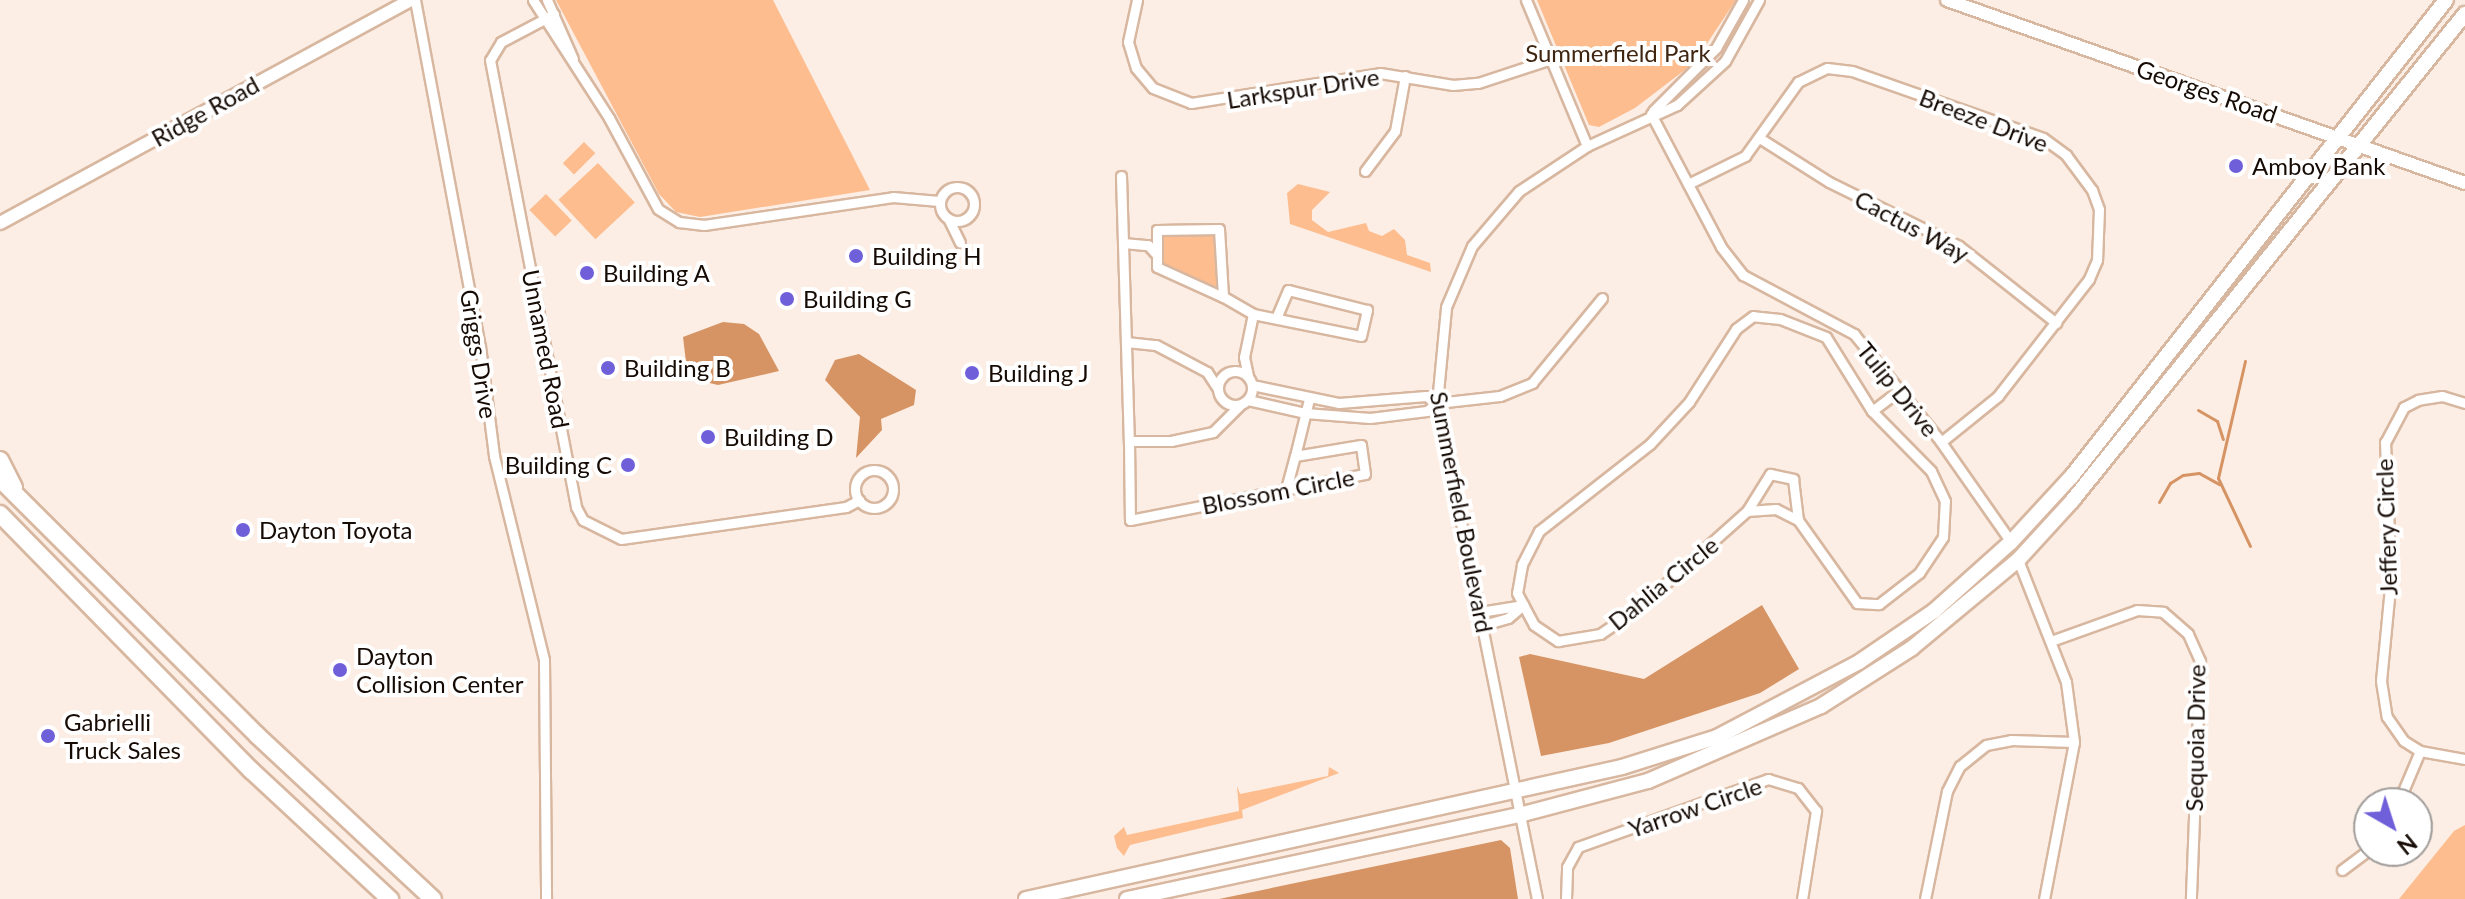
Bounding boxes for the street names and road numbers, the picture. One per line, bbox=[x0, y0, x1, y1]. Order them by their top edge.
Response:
street label: Georges Road bbox=[2133, 53, 2281, 129]
street label: Larkspur Drive bbox=[1224, 62, 1382, 114]
street label: Ridge Road bbox=[146, 70, 264, 152]
street label: Breeze Drive bbox=[1916, 82, 2052, 158]
street label: Cactus Way bbox=[1850, 184, 1974, 268]
street label: Unnamed Road bbox=[516, 267, 576, 431]
street label: Griggs Drive bbox=[455, 287, 503, 421]
street label: Tulip Drive bbox=[1851, 336, 1945, 442]
street label: Summerfield Boulevard bbox=[1425, 389, 1499, 635]
street label: Jeffery Circle bbox=[2369, 458, 2403, 596]
street label: Blossom Circle bbox=[1199, 462, 1357, 520]
street label: Dahlia Circle bbox=[1602, 530, 1724, 636]
street label: Sequoia Drive bbox=[2179, 664, 2211, 812]
street label: Yarrow Circle bbox=[1624, 771, 1766, 843]

